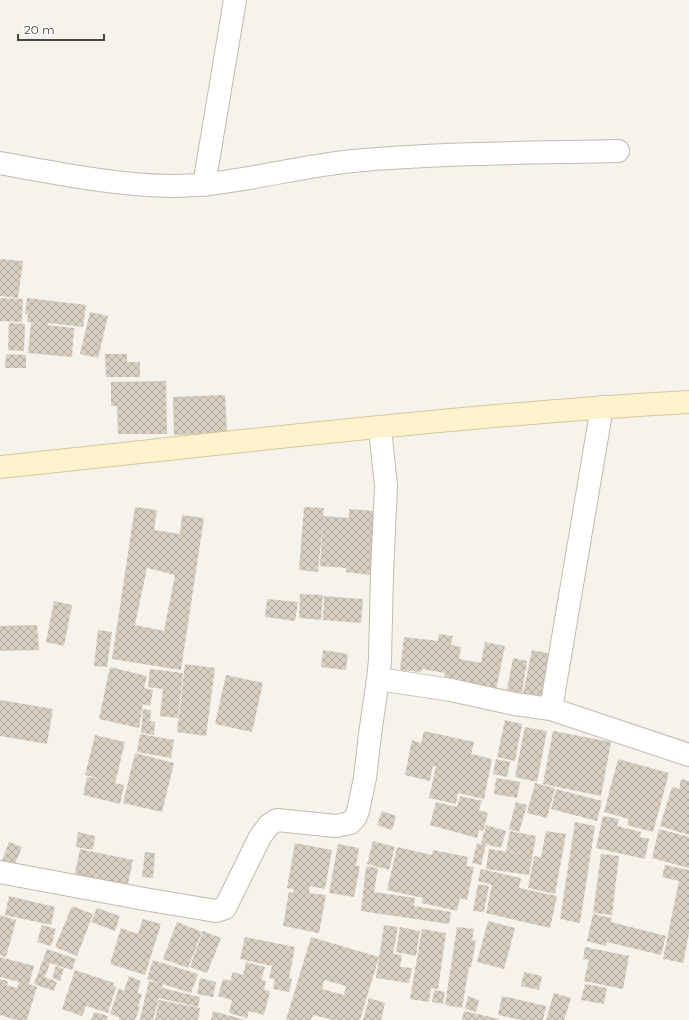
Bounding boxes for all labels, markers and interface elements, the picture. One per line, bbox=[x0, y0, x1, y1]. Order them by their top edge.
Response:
scale bar bbox=[18, 16, 104, 42]
text: 20 m bbox=[24, 22, 55, 37]

